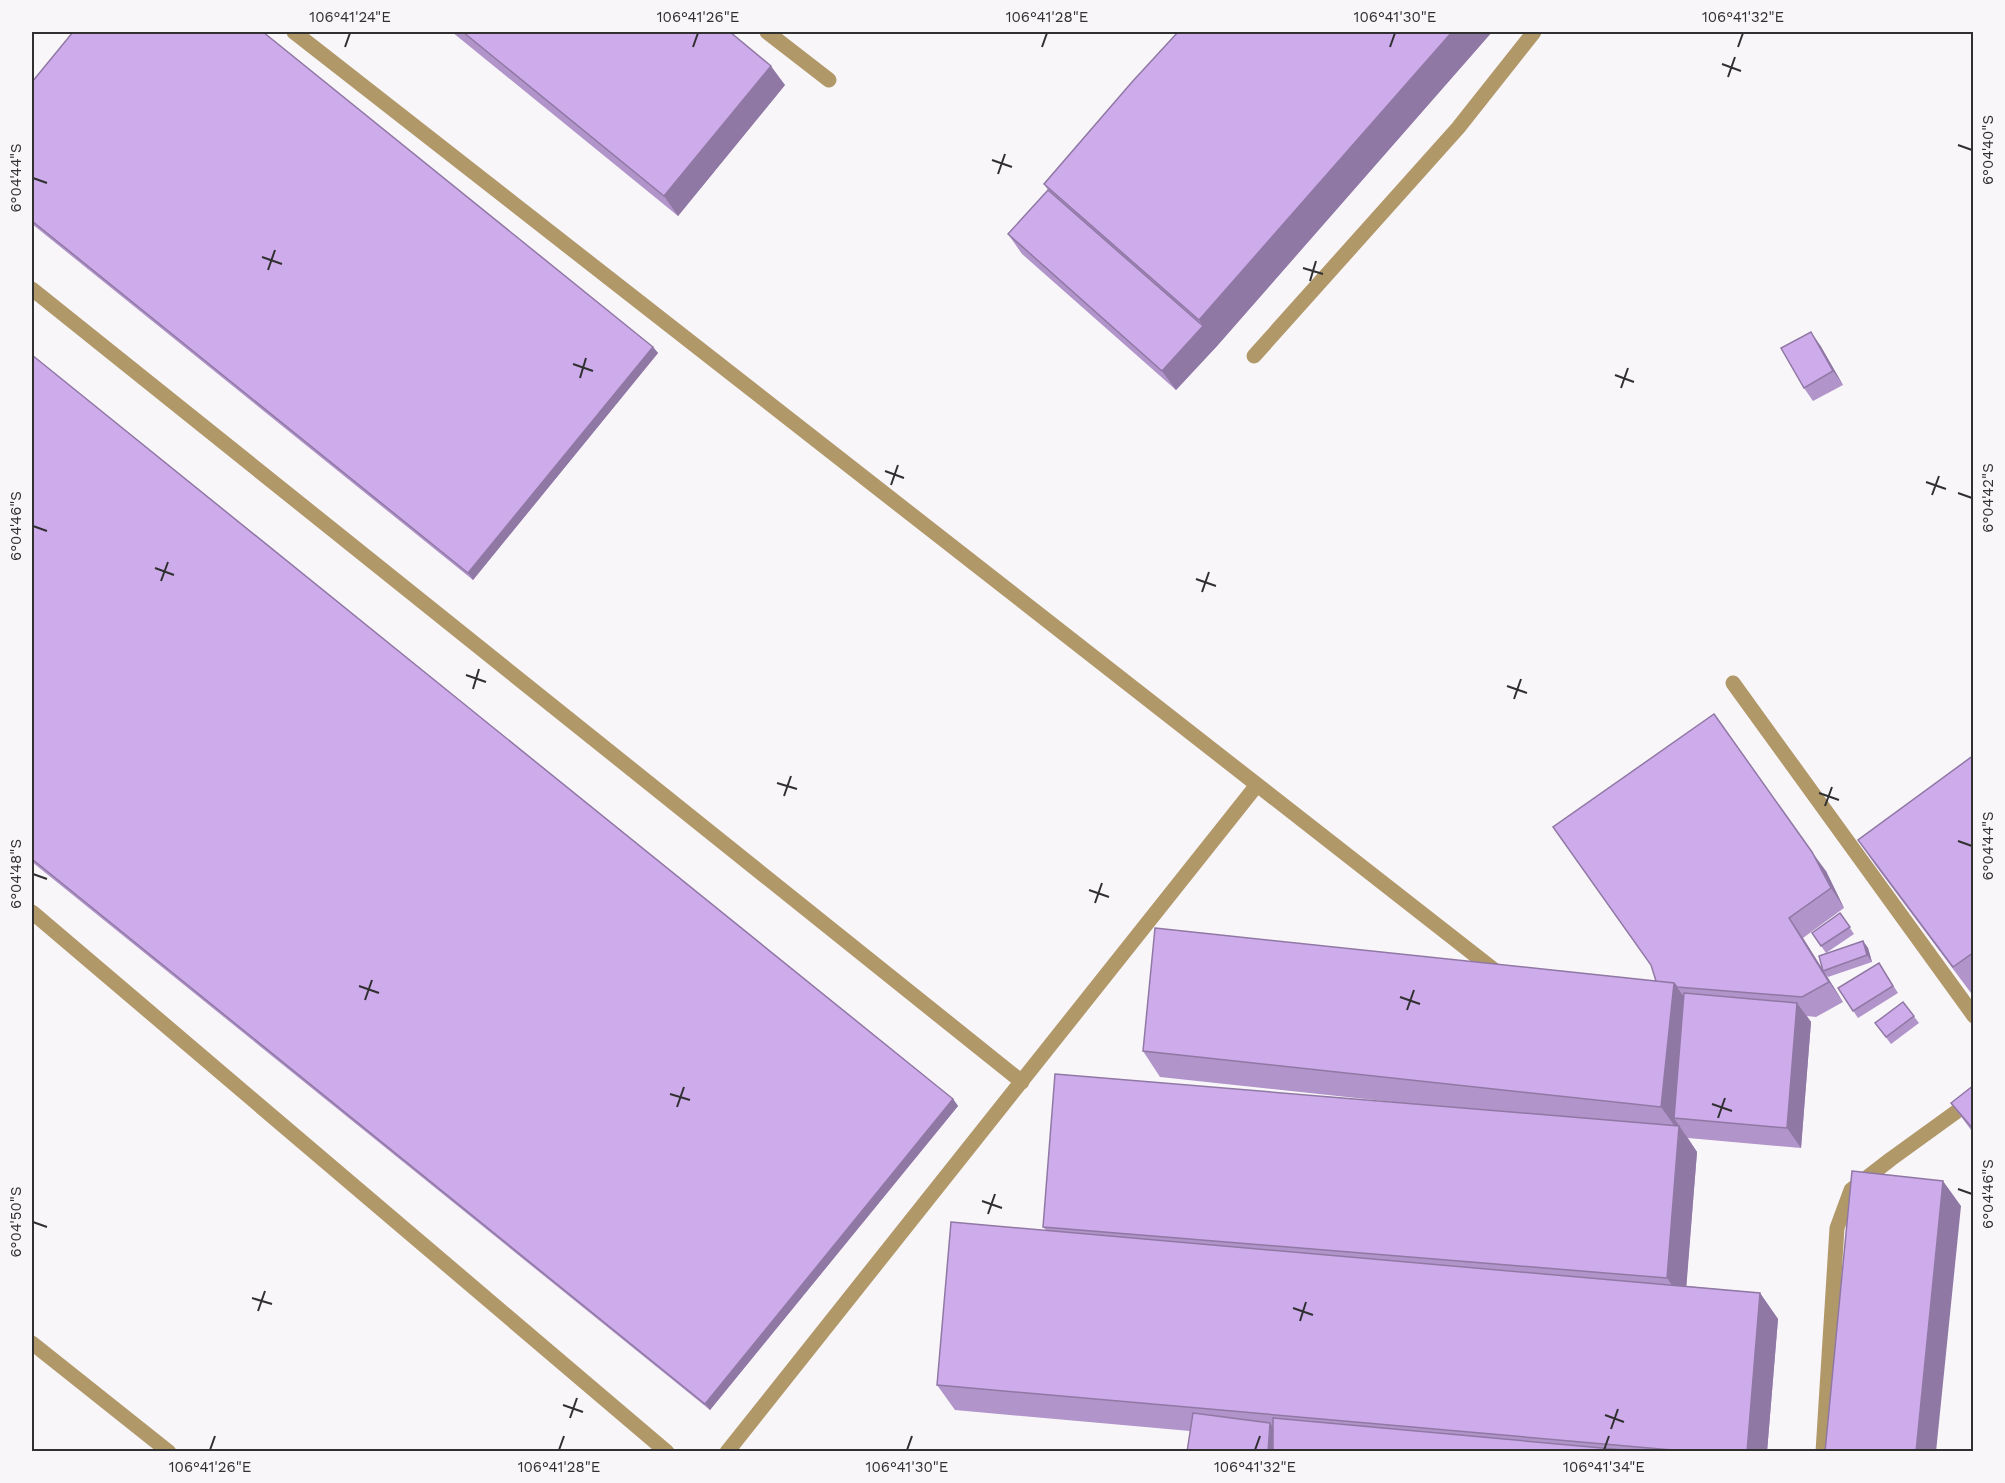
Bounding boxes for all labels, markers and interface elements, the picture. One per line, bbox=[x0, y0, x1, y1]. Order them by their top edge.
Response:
text: 106°41'24"E bbox=[309, 8, 391, 26]
text: 106°41'26"E bbox=[657, 8, 739, 26]
text: 106°41'28"E bbox=[1006, 8, 1088, 26]
text: 106°41'30"E bbox=[1354, 8, 1436, 26]
text: 106°41'32"E bbox=[1702, 8, 1784, 26]
text: 6°04'40"S bbox=[1979, 115, 1997, 185]
text: 6°04'44"S bbox=[7, 143, 25, 213]
text: 6°04'42"S bbox=[1979, 463, 1997, 533]
text: 6°04'46"S bbox=[7, 491, 25, 561]
text: 6°04'44"S bbox=[1979, 811, 1997, 881]
text: 6°04'48"S bbox=[7, 839, 25, 909]
text: 6°04'46"S bbox=[1979, 1159, 1997, 1229]
text: 6°04'50"S bbox=[7, 1187, 25, 1258]
text: 106°41'26"E bbox=[169, 1458, 251, 1476]
text: 106°41'28"E bbox=[518, 1458, 600, 1476]
text: 106°41'30"E bbox=[866, 1458, 948, 1476]
text: 106°41'32"E bbox=[1214, 1458, 1296, 1476]
text: 106°41'34"E bbox=[1563, 1458, 1645, 1476]

